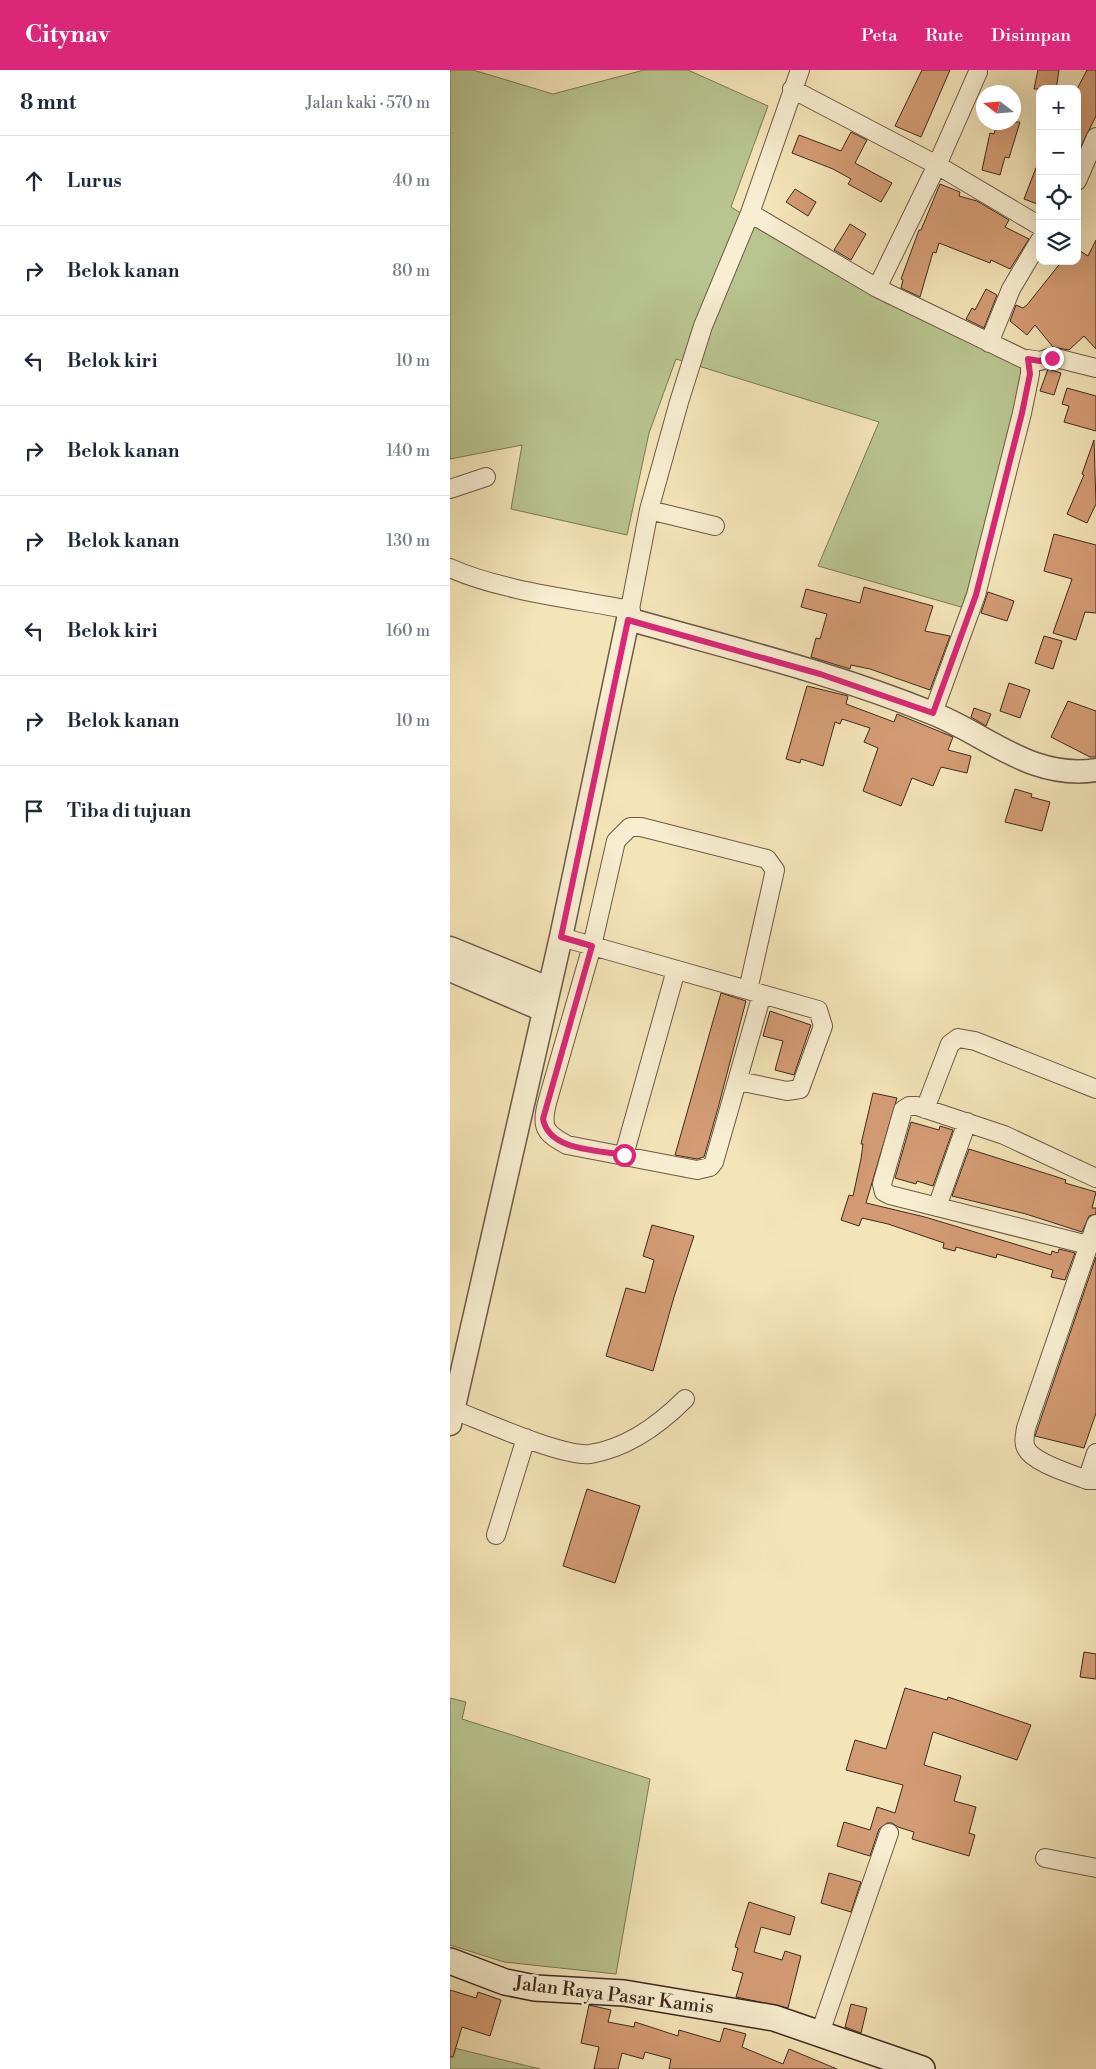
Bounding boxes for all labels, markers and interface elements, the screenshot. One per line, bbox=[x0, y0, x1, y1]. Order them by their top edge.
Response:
text: Citynav bbox=[25, 20, 110, 50]
text: Peta bbox=[861, 24, 897, 47]
text: Rute bbox=[925, 24, 963, 47]
text: Disimpan bbox=[991, 24, 1071, 47]
north arrow bbox=[976, 85, 1021, 130]
map controls bbox=[1036, 85, 1081, 265]
button: + bbox=[1036, 85, 1081, 130]
text: 8 mnt bbox=[20, 90, 76, 116]
text: Jalan kaki · 570 m bbox=[306, 93, 430, 113]
button: − bbox=[1036, 130, 1081, 175]
icon: ahead bbox=[20, 167, 48, 195]
text: Lurus bbox=[67, 169, 122, 193]
text: 40 m bbox=[393, 171, 430, 191]
button: locate bbox=[1036, 175, 1081, 220]
button: layers bbox=[1036, 220, 1081, 265]
icon: right bbox=[20, 257, 48, 285]
text: Belok kanan bbox=[67, 259, 180, 283]
text: 80 m bbox=[392, 261, 430, 281]
icon: left bbox=[20, 347, 48, 375]
route end bbox=[1041, 347, 1064, 370]
text: Belok kiri bbox=[67, 349, 157, 373]
text: 10 m bbox=[396, 351, 430, 371]
icon: right bbox=[20, 437, 48, 465]
text: Belok kanan bbox=[67, 439, 180, 463]
text: 140 m bbox=[386, 441, 430, 461]
icon: right bbox=[20, 527, 48, 555]
text: Belok kanan bbox=[67, 529, 180, 553]
text: 130 m bbox=[386, 531, 430, 551]
icon: left bbox=[20, 617, 48, 645]
text: Belok kiri bbox=[67, 619, 157, 643]
text: 160 m bbox=[386, 621, 430, 641]
icon: right bbox=[20, 707, 48, 735]
text: Belok kanan bbox=[67, 709, 180, 733]
text: 10 m bbox=[396, 711, 430, 731]
icon: arrive bbox=[20, 797, 48, 825]
text: Tiba di tujuan bbox=[67, 799, 191, 823]
route start bbox=[613, 1144, 636, 1167]
street label: Jalan Raya Pasar Kamis bbox=[512, 1971, 715, 2019]

